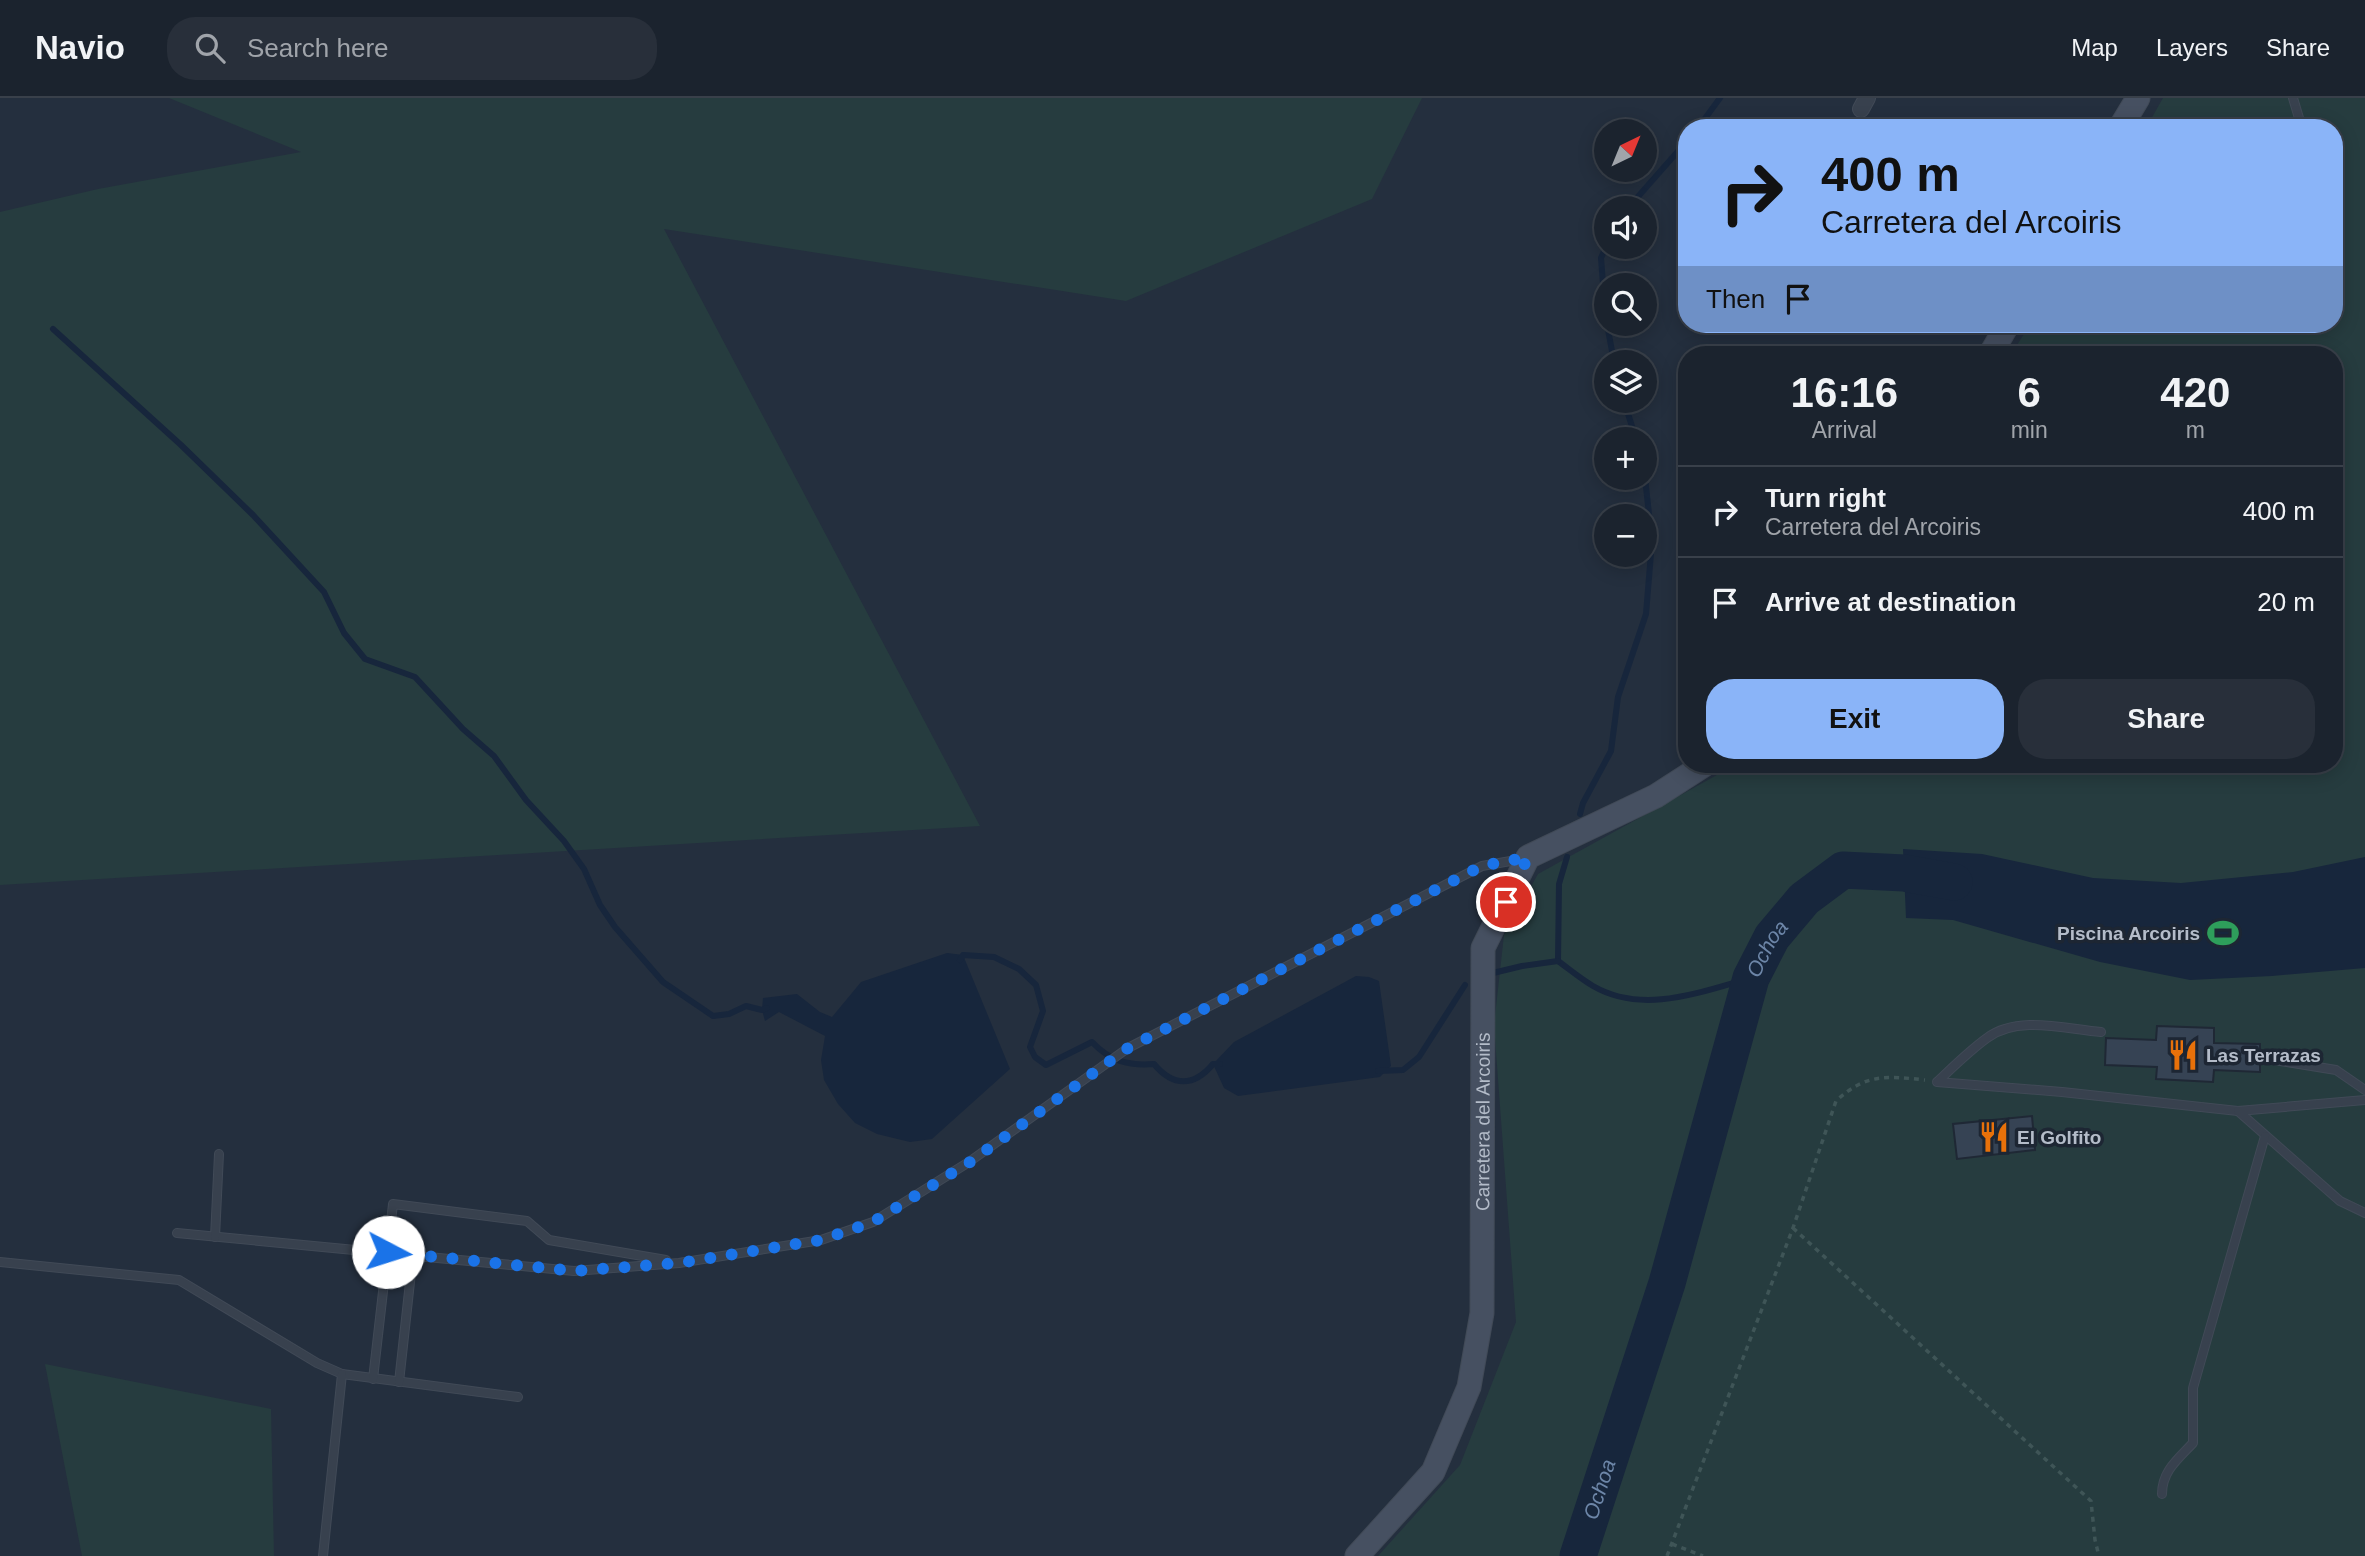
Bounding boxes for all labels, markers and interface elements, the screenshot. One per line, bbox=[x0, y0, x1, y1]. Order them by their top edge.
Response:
search box bbox=[167, 17, 657, 80]
text: Navio bbox=[35, 29, 125, 66]
icon: search bbox=[191, 29, 229, 67]
text: Search here bbox=[247, 33, 389, 63]
text: Map bbox=[2071, 34, 2118, 61]
text: Layers bbox=[2156, 34, 2228, 61]
text: Share bbox=[2266, 34, 2330, 61]
north arrow bbox=[1594, 119, 1657, 182]
map controls bbox=[1594, 119, 1657, 567]
icon: right bbox=[1706, 147, 1797, 238]
text: 400 m bbox=[1821, 147, 1960, 201]
button: sound bbox=[1594, 196, 1657, 259]
text: Carretera del Arcoiris bbox=[1821, 204, 2122, 240]
button: search bbox=[1594, 273, 1657, 336]
icon: arrive bbox=[1779, 280, 1817, 318]
text: Then bbox=[1706, 284, 1765, 314]
button: layers bbox=[1594, 350, 1657, 413]
text: 16:16 bbox=[1791, 369, 1898, 416]
text: 6 bbox=[2017, 369, 2041, 416]
text: 420 bbox=[2160, 369, 2230, 416]
text: Arrival bbox=[1812, 417, 1877, 443]
text: min bbox=[2011, 417, 2048, 443]
text: m bbox=[2186, 417, 2205, 443]
button: + bbox=[1594, 427, 1657, 490]
text: Turn right bbox=[1765, 483, 1886, 513]
icon: right bbox=[1706, 493, 1744, 531]
text: 400 m bbox=[2243, 496, 2315, 526]
button: − bbox=[1594, 504, 1657, 567]
text: Carretera del Arcoiris bbox=[1765, 514, 1981, 540]
icon: arrive bbox=[1706, 584, 1744, 622]
text: Arrive at destination bbox=[1765, 587, 2016, 617]
text: 20 m bbox=[2257, 587, 2315, 617]
button: Exit bbox=[1706, 679, 2004, 759]
button: Share bbox=[2018, 679, 2315, 759]
pin bbox=[1476, 872, 1536, 932]
icon: arrive bbox=[1487, 883, 1525, 921]
water label: Ochoa bbox=[1741, 915, 1792, 981]
sports icon: Piscina Arcoiris bbox=[2206, 916, 2240, 950]
place label: Piscina Arcoiris bbox=[2057, 923, 2200, 944]
street label: Carretera del Arcoiris bbox=[1472, 1032, 1494, 1211]
restaurant icon: Las Terrazas bbox=[2166, 1038, 2200, 1072]
place label: Las Terrazas bbox=[2206, 1045, 2321, 1066]
restaurant icon: El Golfito bbox=[1977, 1120, 2011, 1154]
place label: El Golfito bbox=[2017, 1127, 2101, 1148]
position arrow bbox=[351, 1215, 425, 1289]
water label: Ochoa bbox=[1579, 1456, 1620, 1522]

